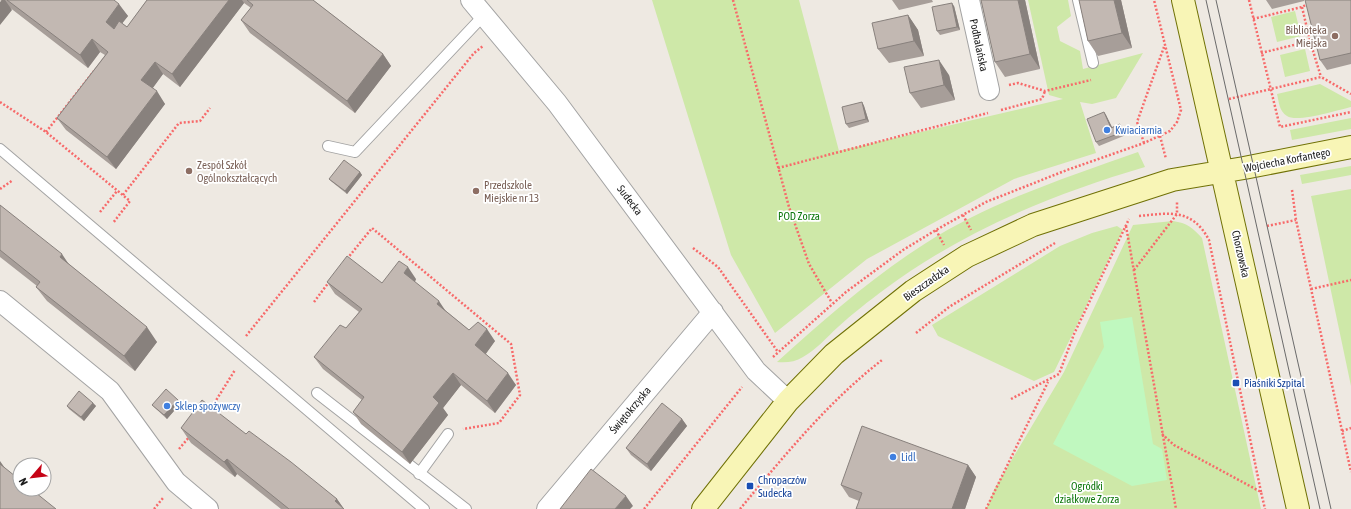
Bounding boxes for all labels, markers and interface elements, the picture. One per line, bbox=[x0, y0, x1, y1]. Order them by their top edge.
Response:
street label: Podhalańska bbox=[968, 18, 990, 72]
place label: Biblioteka Miejska bbox=[1285, 24, 1327, 49]
marker: Biblioteka Miejska bbox=[1330, 31, 1340, 41]
place label: Kwiaciarnia bbox=[1115, 124, 1162, 136]
marker: Kwiaciarnia bbox=[1102, 125, 1112, 135]
street label: Wojciecha Korfantego bbox=[1243, 146, 1331, 174]
place label: Zespół Szkół Ogólnokształcących bbox=[197, 159, 277, 184]
marker: Zespół Szkół Ogólnokształcących bbox=[184, 166, 194, 176]
place label: Przedszkole Miejskie nr 13 bbox=[484, 179, 539, 204]
street label: Sudecka bbox=[615, 183, 645, 217]
marker: Przedszkole Miejskie nr 13 bbox=[471, 186, 481, 196]
park label: POD Zorza bbox=[778, 210, 820, 222]
street label: Chorzowska bbox=[1230, 229, 1252, 279]
street label: Bieszczadzka bbox=[901, 263, 951, 303]
place label: Piaśniki Szpital bbox=[1244, 377, 1305, 389]
marker: Piaśniki Szpital bbox=[1231, 378, 1241, 388]
street label: Świętokrzyska bbox=[607, 384, 653, 436]
place label: Sklep spożywczy bbox=[175, 400, 241, 412]
marker: Sklep spożywczy bbox=[162, 401, 172, 411]
place label: Lidl bbox=[901, 451, 916, 463]
marker: Lidl bbox=[888, 452, 898, 462]
north arrow bbox=[12, 457, 52, 497]
place label: Chropaczów Sudecka bbox=[758, 474, 807, 499]
text: N bbox=[16, 476, 30, 487]
park label: Ogródki działkowe Zorza bbox=[1055, 480, 1119, 505]
marker: Chropaczów Sudecka bbox=[745, 481, 755, 491]

